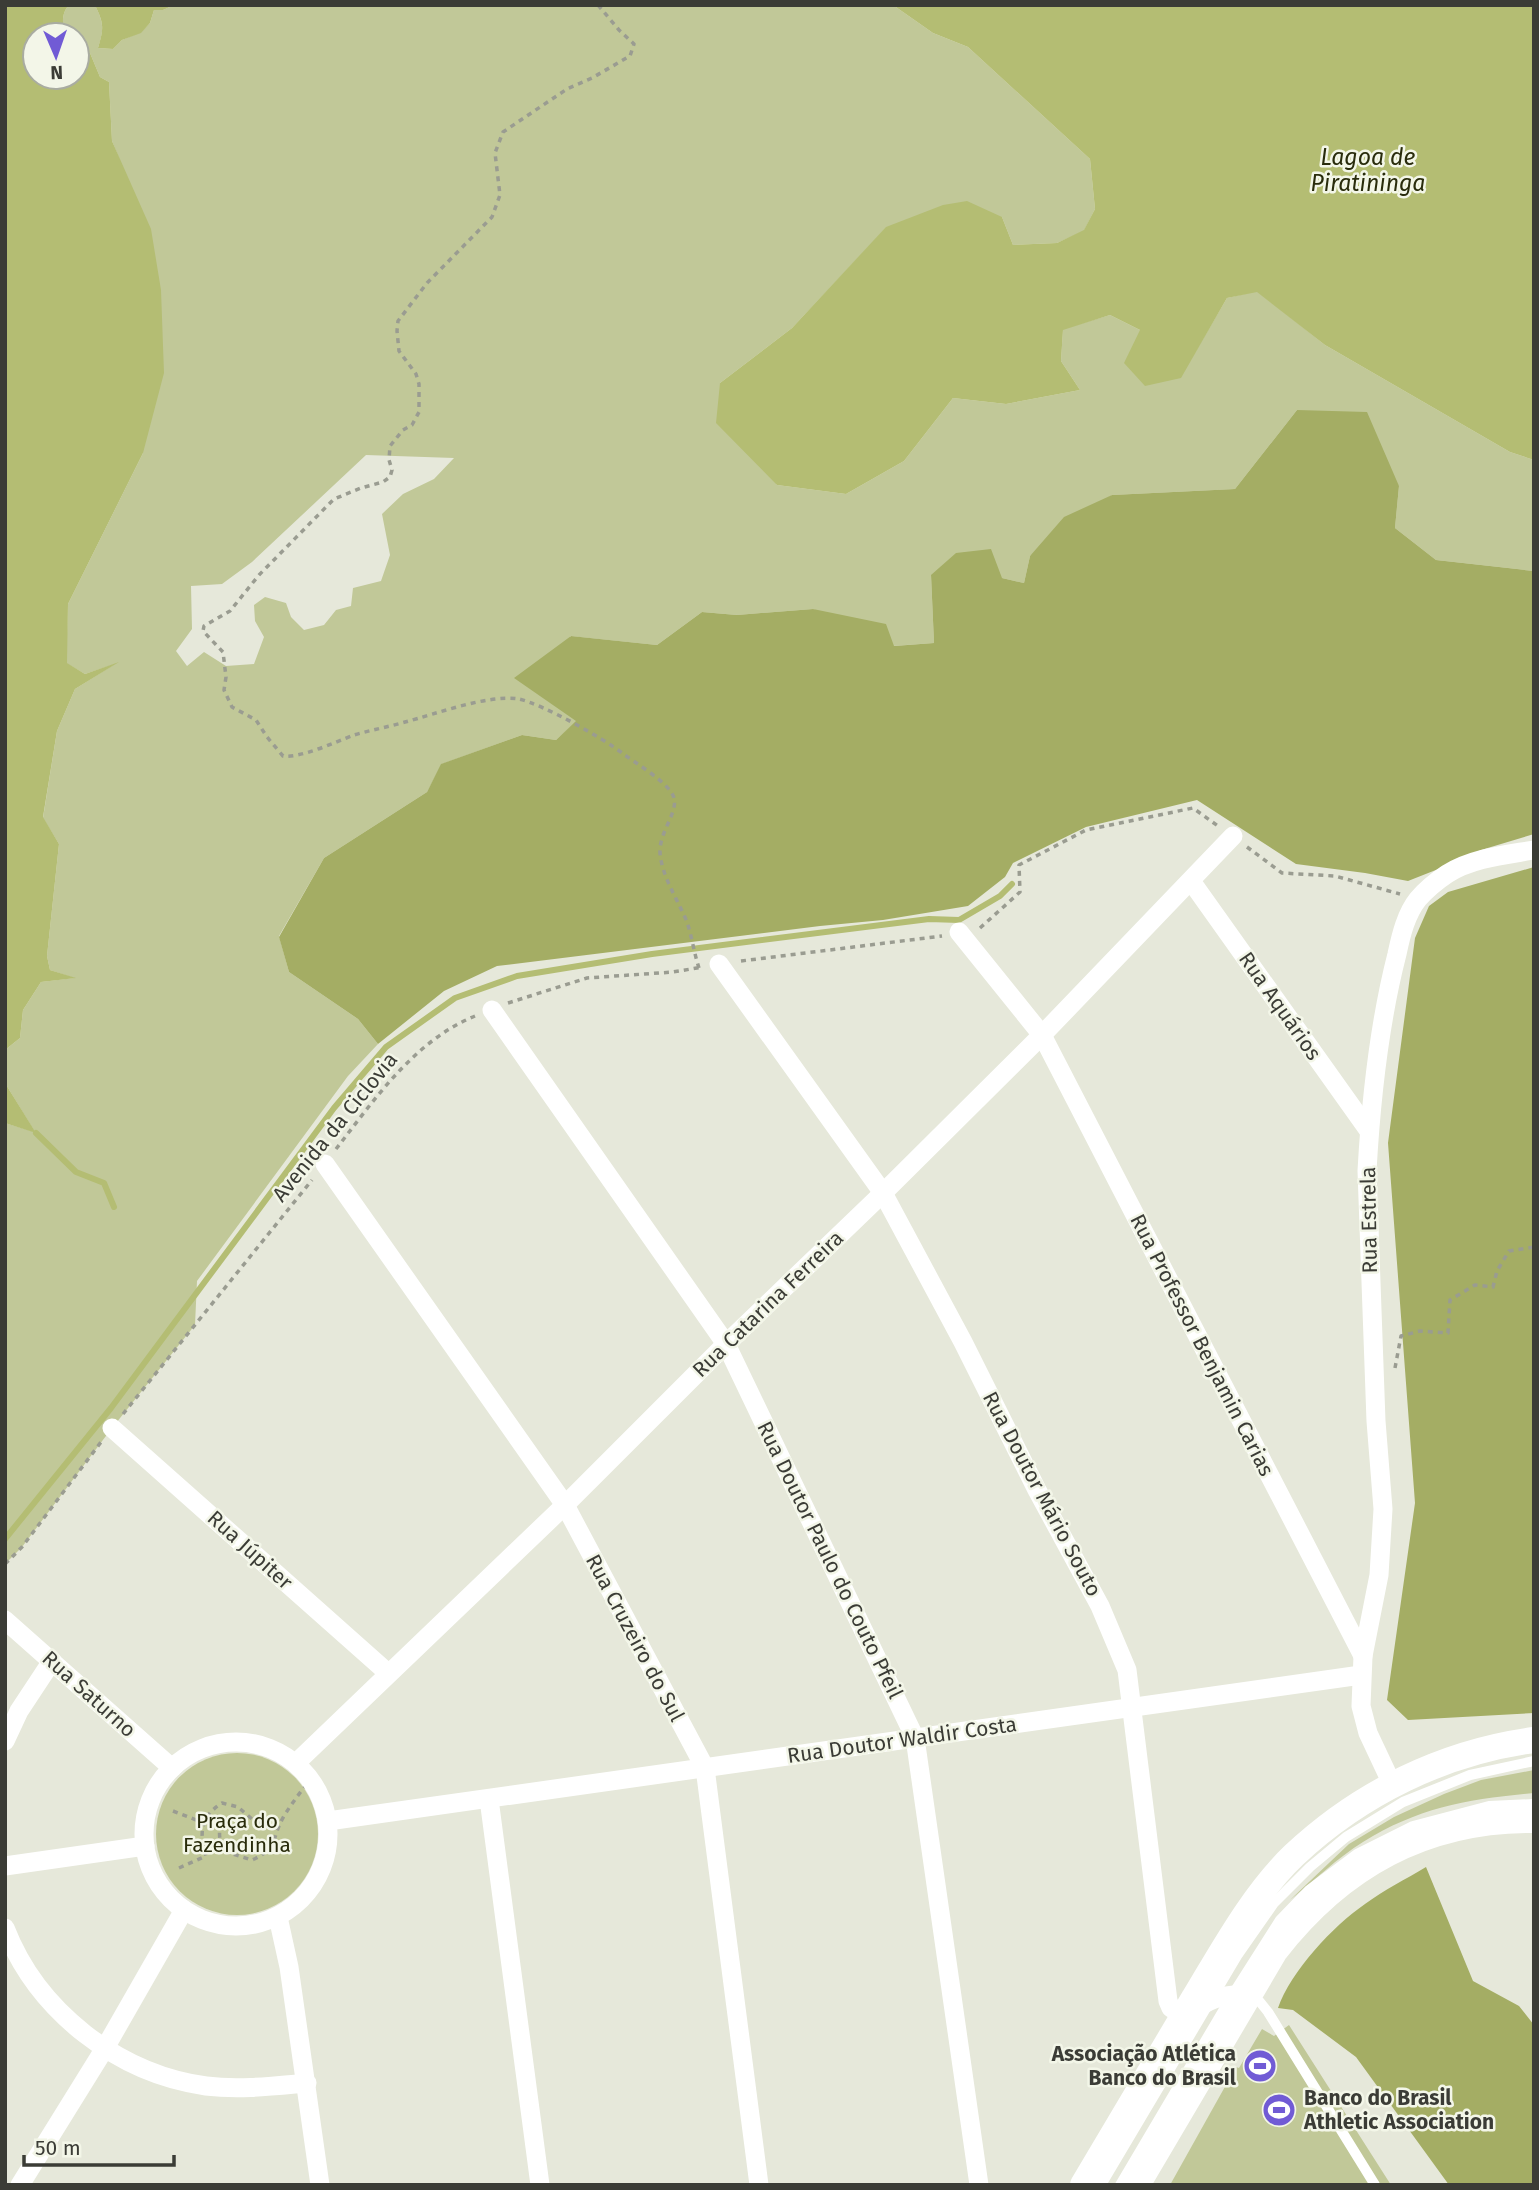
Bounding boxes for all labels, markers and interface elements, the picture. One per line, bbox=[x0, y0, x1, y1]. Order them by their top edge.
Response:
north arrow bbox=[21, 21, 91, 91]
text: N bbox=[50, 61, 63, 84]
water label: Lagoa de Piratininga bbox=[1311, 143, 1425, 197]
street label: Rua Aquários bbox=[1233, 947, 1327, 1065]
street label: Avenida da Ciclovia bbox=[267, 1047, 403, 1207]
street label: Rua Estrela bbox=[1355, 1166, 1383, 1274]
street label: Rua Professor Benjamin Carias bbox=[1124, 1210, 1280, 1481]
street label: Rua Catarina Ferreira bbox=[687, 1225, 849, 1383]
street label: Rua Doutor Mário Souto bbox=[977, 1387, 1107, 1601]
street label: Rua Doutor Paulo do Couto Pfeil bbox=[751, 1417, 909, 1703]
street label: Rua Júpiter bbox=[202, 1505, 298, 1595]
street label: Rua Cruzeiro do Sul bbox=[580, 1550, 690, 1726]
street label: Rua Saturno bbox=[37, 1645, 141, 1743]
street label: Rua Doutor Waldir Costa bbox=[786, 1711, 1018, 1769]
park label: Praça do Fazendinha bbox=[183, 1808, 291, 1858]
place label: Associação Atlética Banco do Brasil bbox=[1051, 2041, 1237, 2091]
sports icon: Associação Atlética Banco do Brasil bbox=[1241, 2047, 1279, 2085]
place label: Banco do Brasil Athletic Association bbox=[1303, 2085, 1494, 2135]
sports icon: Banco do Brasil Athletic Association bbox=[1260, 2091, 1298, 2129]
scale bar bbox=[24, 2124, 175, 2168]
text: 50 m bbox=[35, 2135, 81, 2161]

